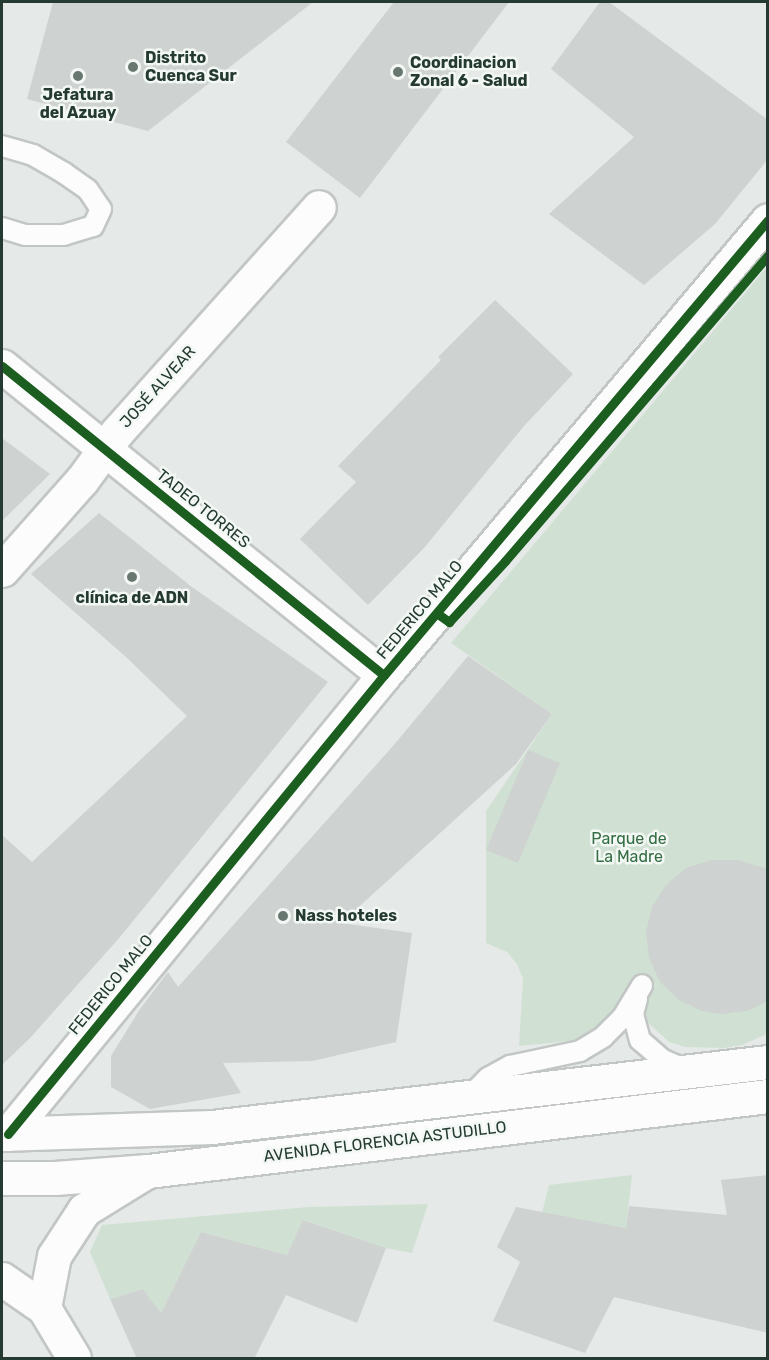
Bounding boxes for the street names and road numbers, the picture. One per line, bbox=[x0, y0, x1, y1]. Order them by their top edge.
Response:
street label: JOSÉ ALVEAR bbox=[116, 342, 200, 432]
street label: TADEO TORRES bbox=[152, 465, 254, 553]
street label: FEDERICO MALO bbox=[373, 557, 467, 663]
street label: FEDERICO MALO bbox=[65, 931, 157, 1039]
street label: AVENIDA FLORENCIA ASTUDILLO bbox=[262, 1117, 508, 1167]

